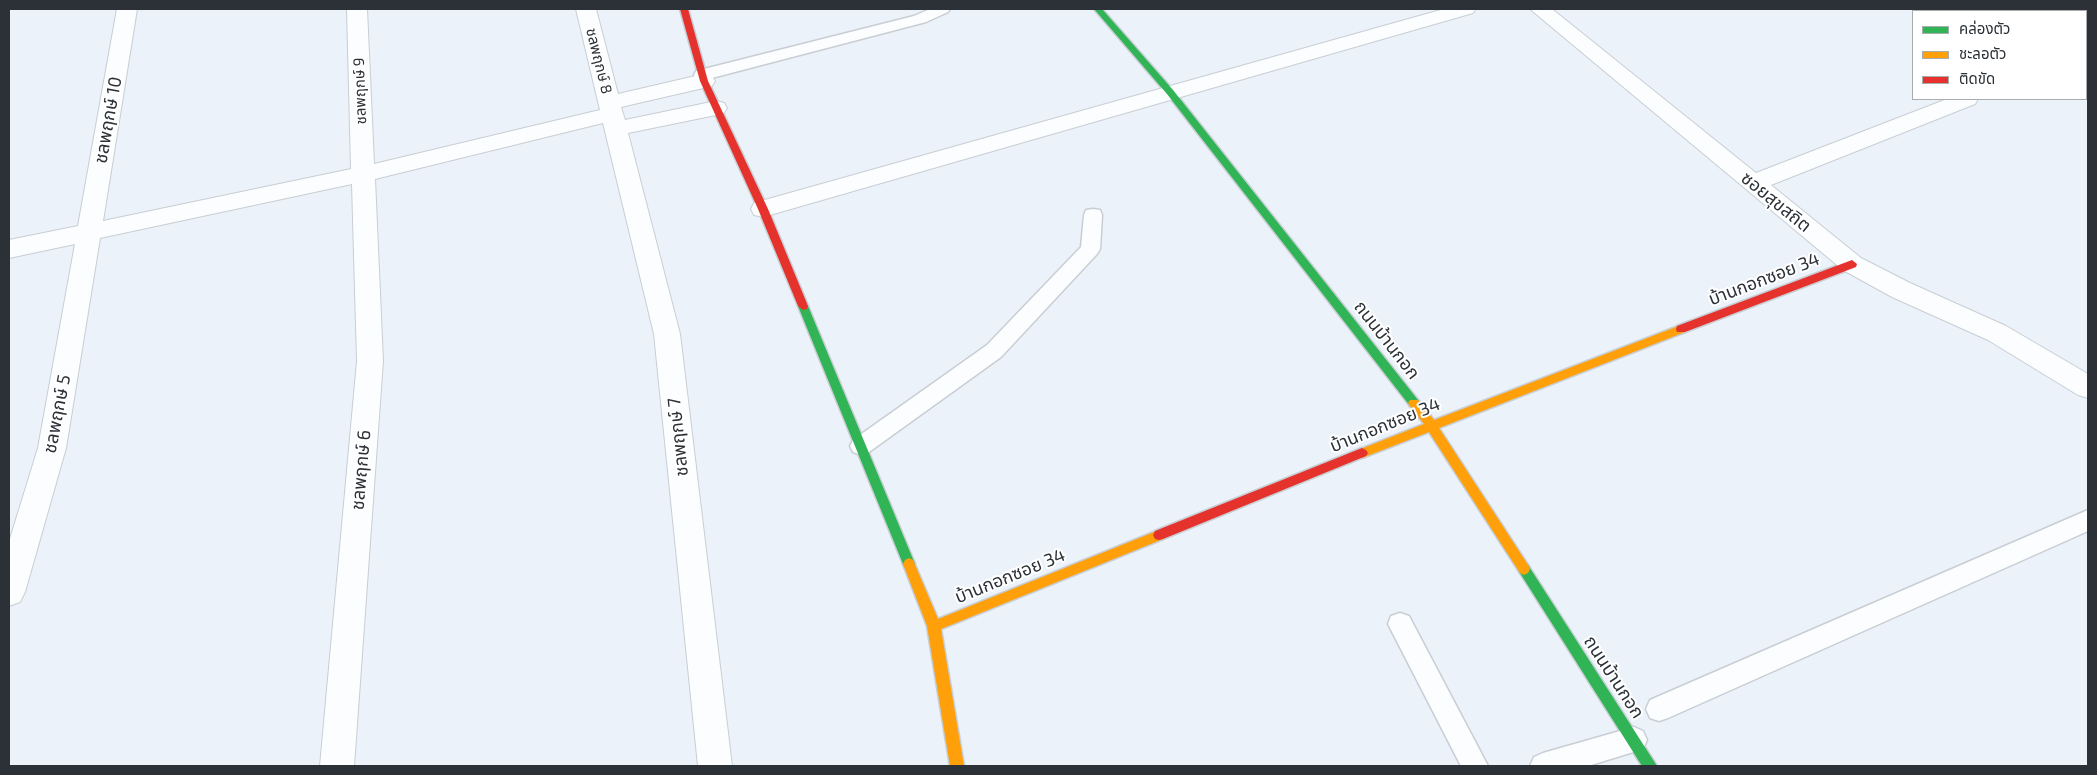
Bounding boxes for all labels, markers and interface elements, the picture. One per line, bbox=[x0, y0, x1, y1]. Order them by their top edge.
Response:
legend bbox=[1912, 10, 2087, 100]
text: คล่องตัว bbox=[1959, 19, 2010, 37]
street label: ชลพฤกษ์ 8 bbox=[582, 26, 616, 96]
text: ชะลอตัว bbox=[1959, 44, 2006, 62]
street label: ชลพฤกษ์ 9 bbox=[350, 57, 370, 125]
text: ติดขัด bbox=[1959, 69, 1995, 87]
street label: ชลพฤกษ์ 10 bbox=[90, 75, 126, 165]
street label: ซอยสุขสถิต bbox=[1737, 167, 1815, 237]
street label: บ้านกอกซอย 34 bbox=[1705, 248, 1823, 310]
street label: ถนนบ้านกอก bbox=[1350, 296, 1424, 384]
street label: ชลพฤกษ์ 5 bbox=[39, 373, 75, 455]
street label: บ้านกอกซอย 34 bbox=[1327, 393, 1443, 457]
street label: ชลพฤกษ์ 7 bbox=[663, 397, 693, 477]
street label: ชลพฤกษ์ 6 bbox=[347, 429, 375, 511]
street label: บ้านกอกซอย 34 bbox=[952, 544, 1068, 608]
street label: ถนนบ้านกอก bbox=[1579, 632, 1649, 722]

